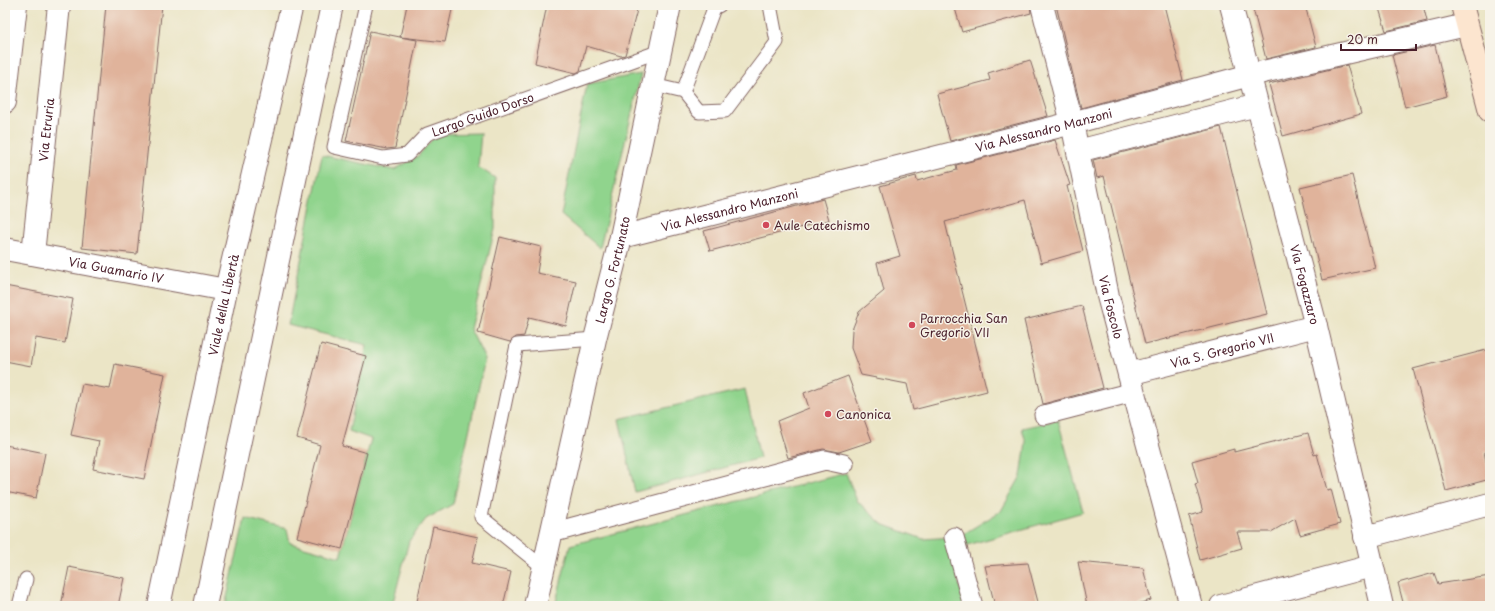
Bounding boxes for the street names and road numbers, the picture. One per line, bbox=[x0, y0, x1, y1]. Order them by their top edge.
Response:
street label: Largo Guido Dorso bbox=[429, 88, 537, 141]
street label: Via Etruria bbox=[34, 97, 58, 162]
street label: Via Alessandro Manzoni bbox=[973, 104, 1114, 156]
street label: Via Alessandro Manzoni bbox=[659, 184, 800, 236]
street label: Largo G. Fortunato bbox=[590, 214, 634, 325]
street label: Via Fogazzaro bbox=[1286, 242, 1324, 327]
street label: Via Guamario IV bbox=[67, 252, 166, 287]
street label: Viale della Libertà bbox=[203, 252, 243, 357]
street label: Via Foscolo bbox=[1095, 274, 1128, 341]
street label: Via S. Gregorio VII bbox=[1168, 328, 1276, 372]

